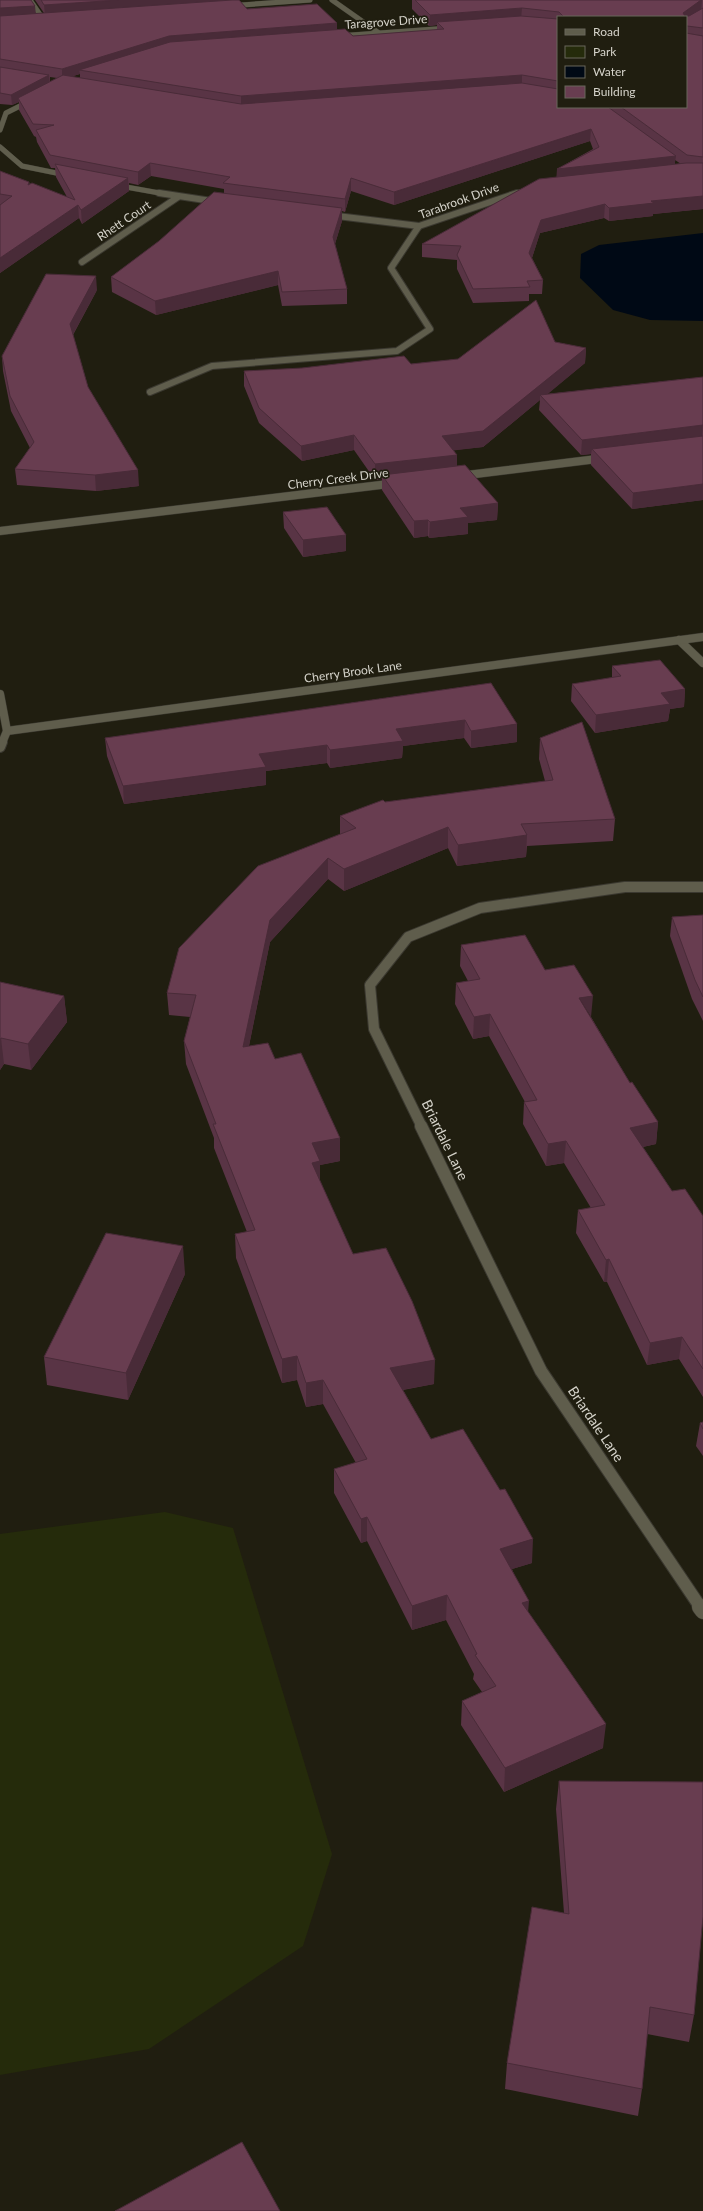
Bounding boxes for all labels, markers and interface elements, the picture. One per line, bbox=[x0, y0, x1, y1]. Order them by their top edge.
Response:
street label: Taragrove Drive bbox=[344, 11, 428, 32]
legend bbox=[557, 16, 687, 108]
text: Road bbox=[593, 24, 620, 39]
text: Park bbox=[593, 44, 617, 59]
text: Water bbox=[593, 64, 626, 79]
text: Building bbox=[593, 84, 636, 99]
street label: Tarabrook Drive bbox=[417, 179, 501, 222]
street label: Rhett Court bbox=[94, 197, 154, 244]
street label: Cherry Creek Drive bbox=[287, 465, 389, 492]
street label: Cherry Brook Lane bbox=[303, 657, 403, 686]
street label: Briardale Lane bbox=[419, 1097, 472, 1183]
street label: Briardale Lane bbox=[565, 1383, 628, 1465]

